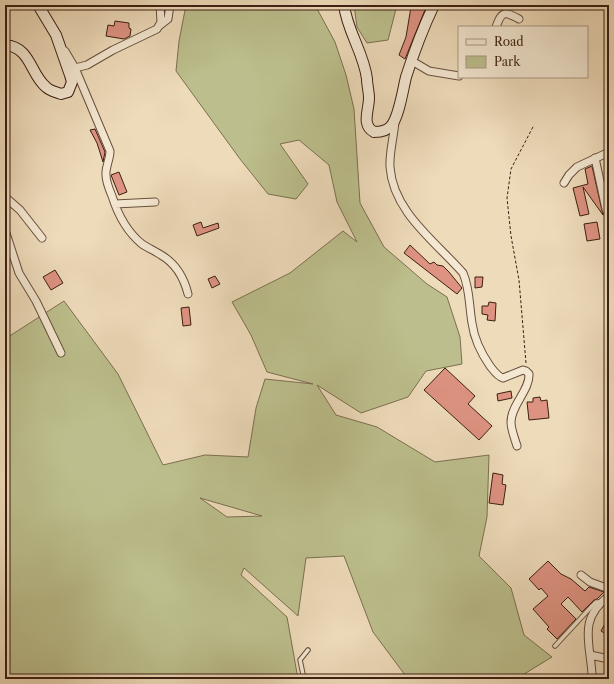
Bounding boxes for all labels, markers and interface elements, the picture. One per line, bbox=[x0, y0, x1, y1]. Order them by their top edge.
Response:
legend bbox=[458, 26, 588, 78]
text: Road bbox=[494, 34, 524, 49]
text: Park bbox=[494, 54, 521, 69]

